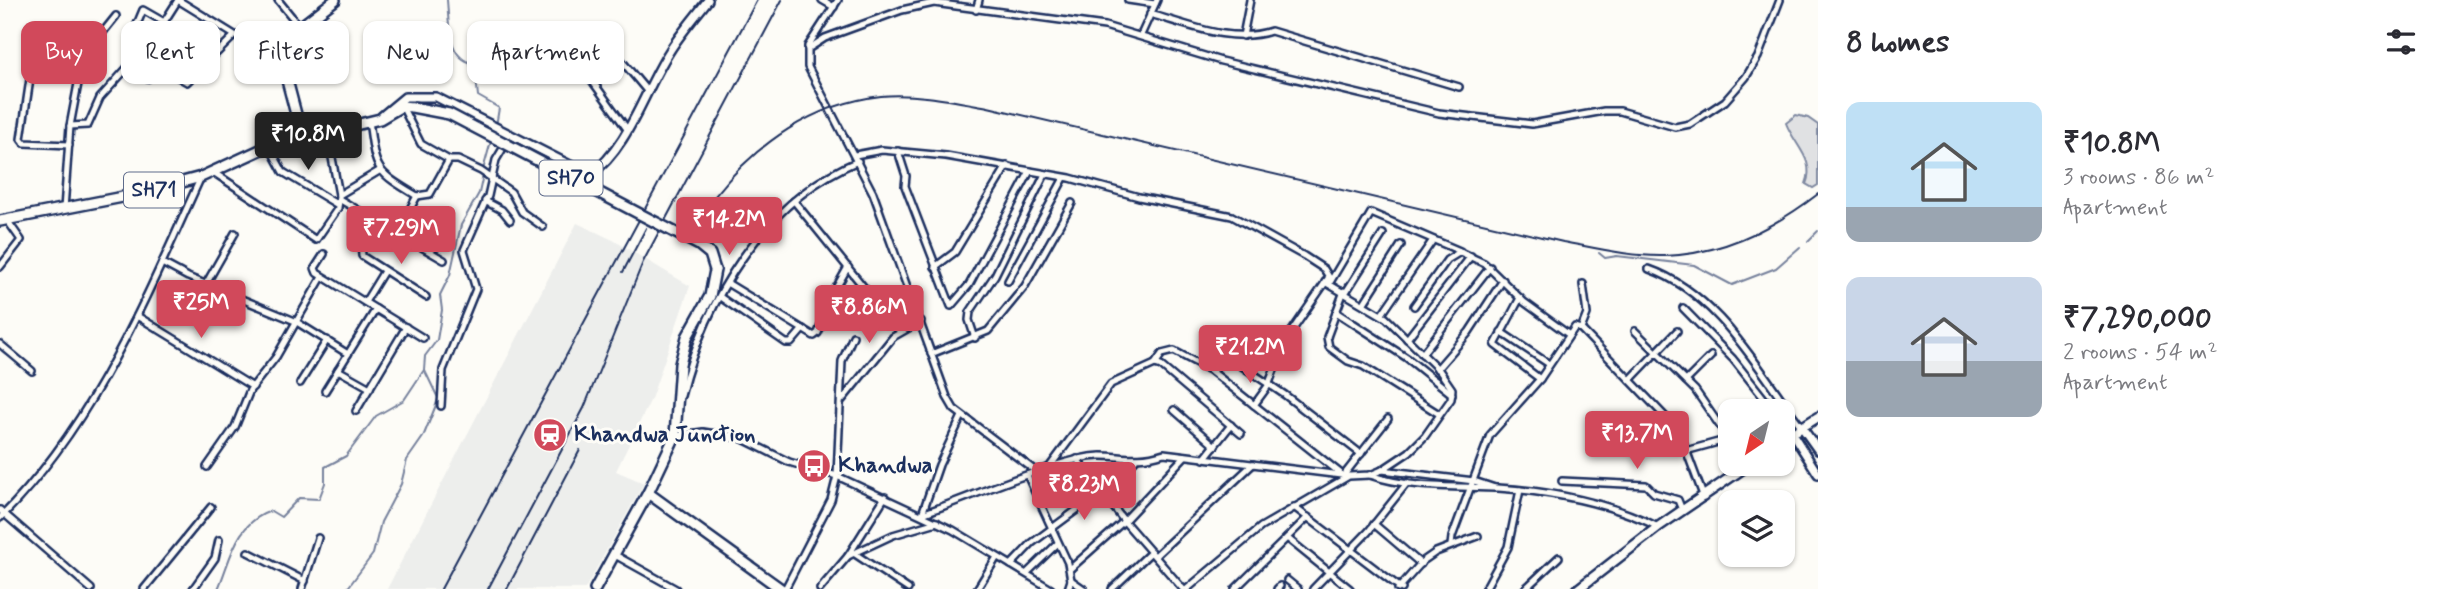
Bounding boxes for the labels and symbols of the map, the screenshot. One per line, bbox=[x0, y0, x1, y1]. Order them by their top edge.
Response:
pin: ₹10.8M bbox=[251, 113, 365, 172]
road number: SH70 bbox=[540, 160, 602, 196]
road number: SH71 bbox=[124, 172, 184, 208]
pin: ₹14.2M bbox=[672, 198, 786, 257]
pin: ₹7.29M bbox=[344, 206, 458, 266]
pin: ₹25M bbox=[160, 280, 242, 340]
pin: ₹8.86M bbox=[812, 286, 926, 345]
pin: ₹21.2M bbox=[1193, 326, 1307, 385]
north arrow bbox=[1718, 399, 1796, 476]
pin: ₹13.7M bbox=[1580, 412, 1694, 471]
station icon: Khandwa Junction bbox=[531, 416, 569, 454]
place label: Khandwa Junction bbox=[574, 420, 756, 450]
bus stop icon: Khandwa bbox=[795, 447, 833, 485]
place label: Khandwa bbox=[838, 451, 933, 481]
pin: ₹8.23M bbox=[1027, 462, 1141, 522]

